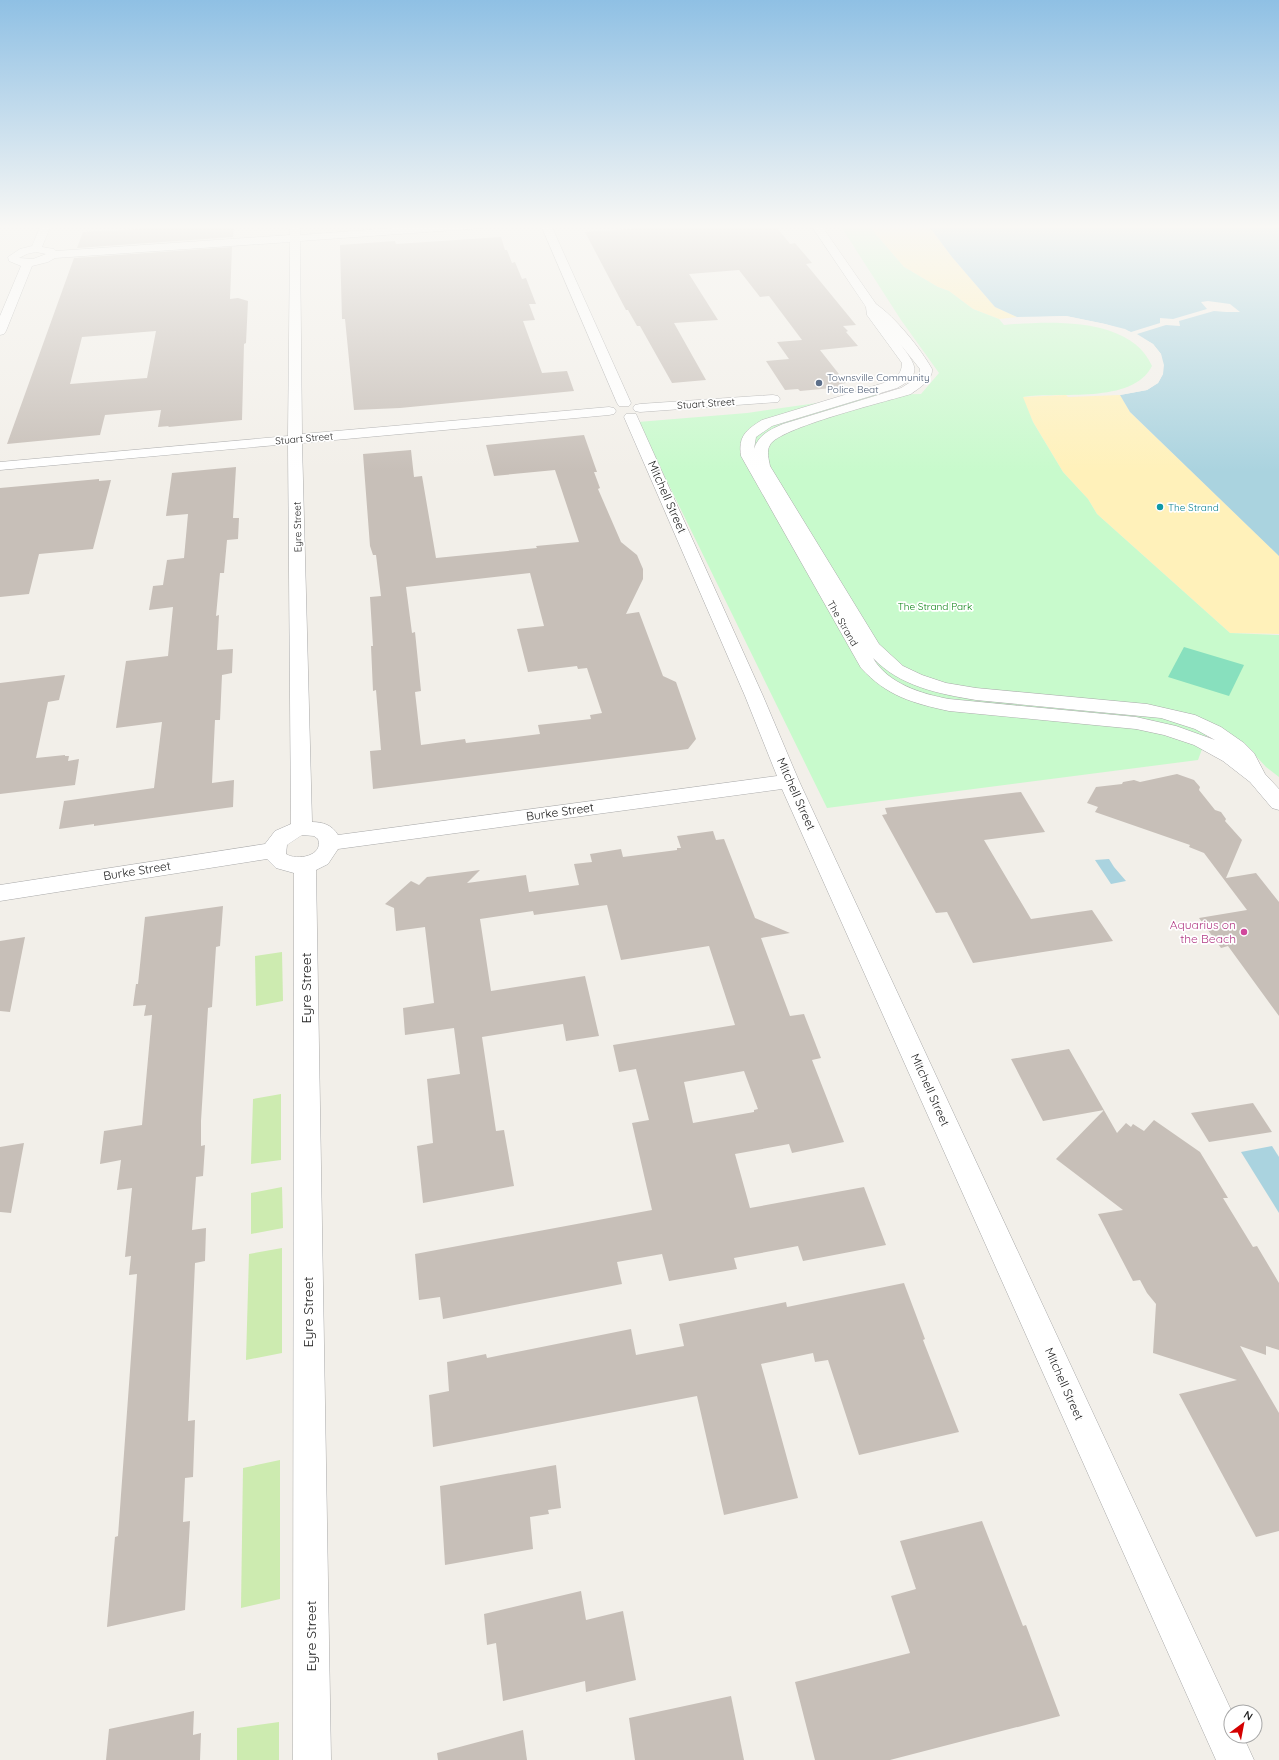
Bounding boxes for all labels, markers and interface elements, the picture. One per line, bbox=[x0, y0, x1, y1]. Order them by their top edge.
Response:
place label: Townsville Community Police Beat bbox=[827, 371, 930, 396]
marker: Townsville Community Police Beat bbox=[814, 378, 824, 388]
street label: Stuart Street bbox=[677, 395, 736, 412]
street label: Stuart Street bbox=[275, 429, 334, 448]
street label: Mitchell Street bbox=[645, 458, 690, 535]
street label: Eyre Street bbox=[291, 501, 304, 552]
place label: The Strand bbox=[1168, 501, 1219, 514]
marker: The Strand bbox=[1155, 502, 1165, 512]
street label: The Strand bbox=[824, 598, 861, 648]
park label: The Strand Park bbox=[898, 600, 972, 613]
street label: Mitchell Street bbox=[774, 755, 819, 832]
street label: Burke Street bbox=[525, 799, 595, 824]
street label: Burke Street bbox=[102, 858, 172, 883]
place label: Aquarius on the Beach bbox=[1170, 917, 1236, 946]
marker: Aquarius on the Beach bbox=[1239, 927, 1249, 937]
street label: Eyre Street bbox=[297, 952, 315, 1023]
street label: Mitchell Street bbox=[908, 1051, 953, 1128]
street label: Eyre Street bbox=[299, 1276, 317, 1347]
street label: Mitchell Street bbox=[1042, 1345, 1087, 1422]
street label: Eyre Street bbox=[302, 1600, 320, 1671]
north arrow bbox=[1223, 1704, 1263, 1744]
text: N bbox=[1241, 1707, 1255, 1724]

